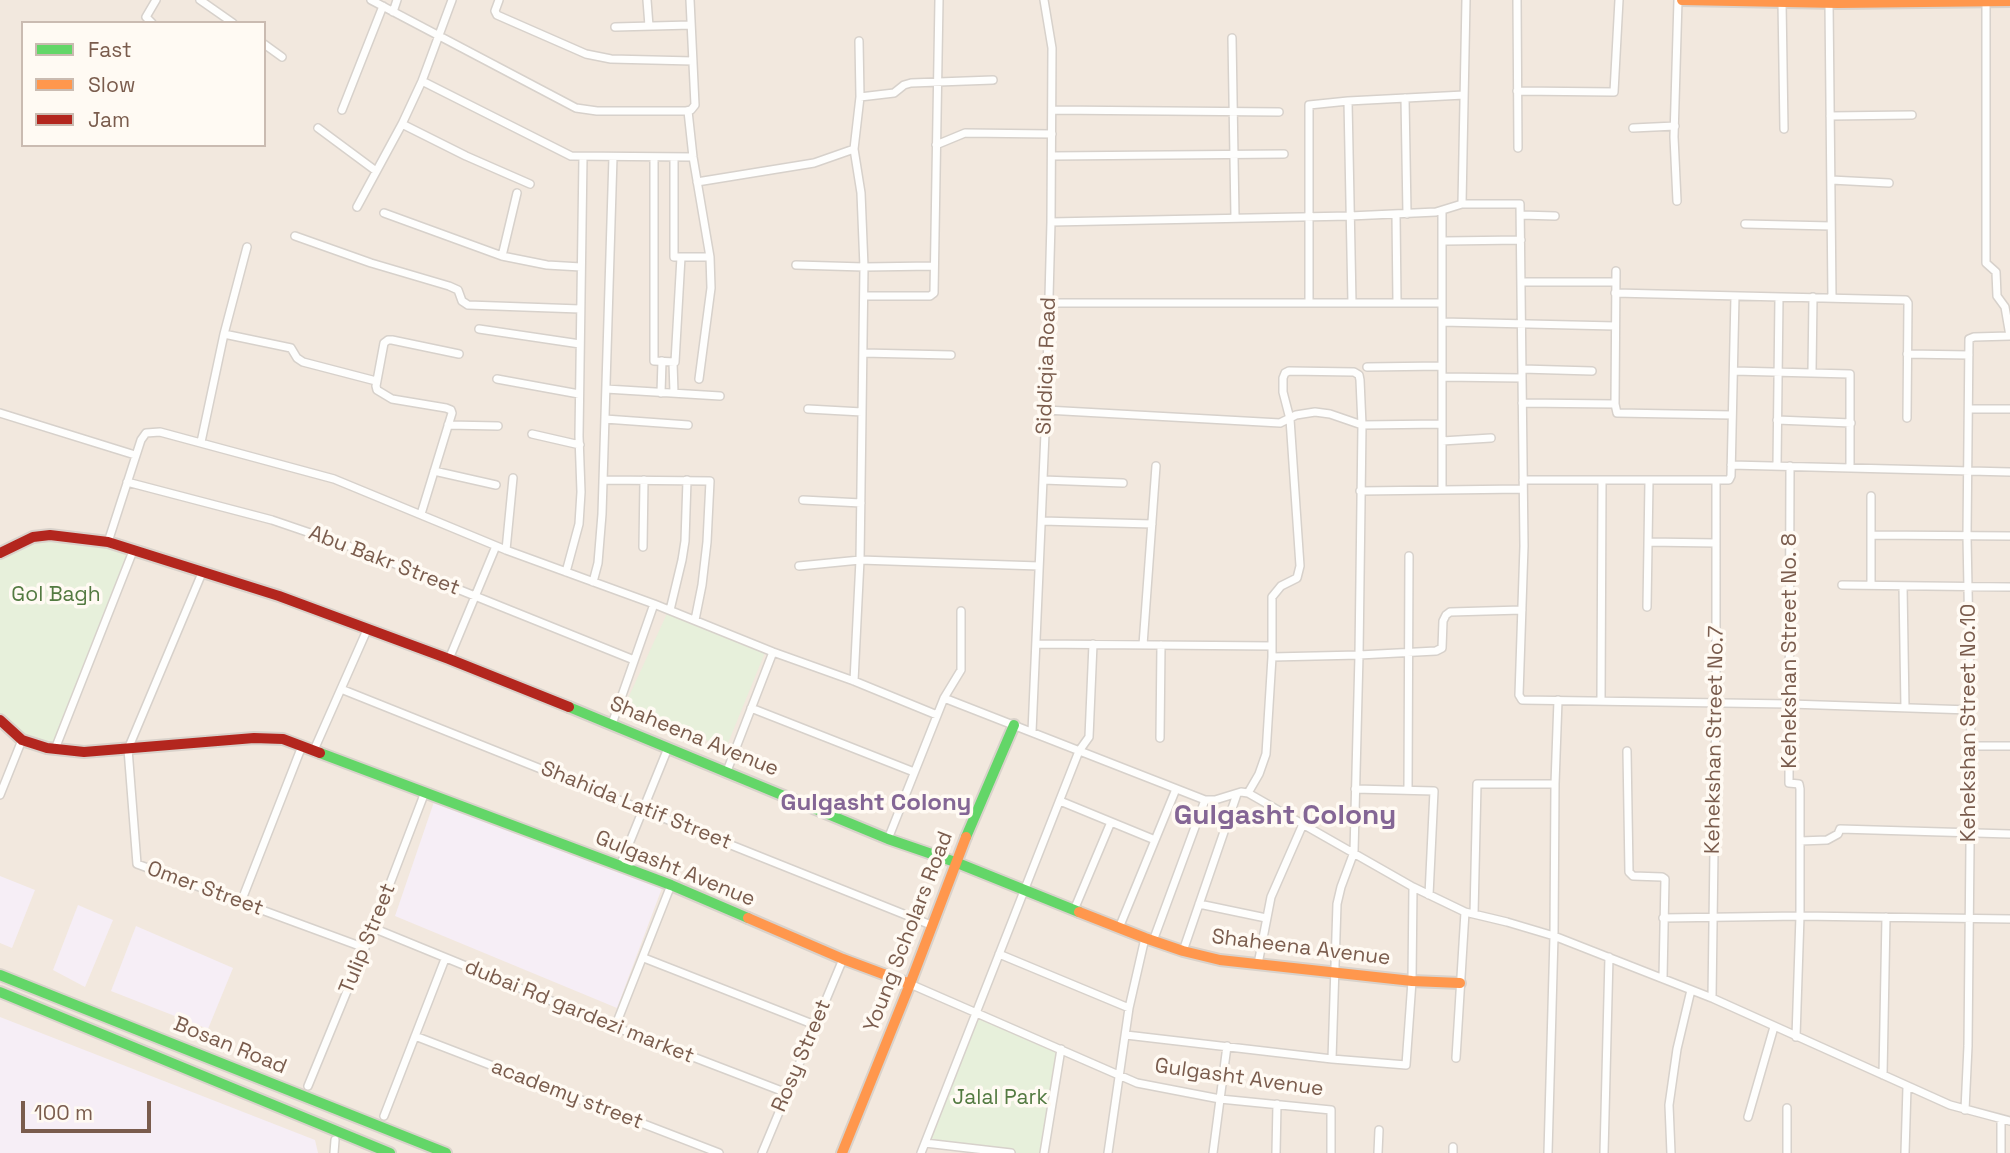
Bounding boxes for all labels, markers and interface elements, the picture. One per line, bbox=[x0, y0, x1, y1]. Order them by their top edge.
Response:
legend bbox=[21, 21, 266, 147]
text: Fast bbox=[88, 36, 132, 63]
text: Slow bbox=[88, 71, 136, 98]
text: Jam bbox=[88, 106, 130, 133]
street label: Siddiqia Road bbox=[1032, 297, 1062, 435]
street label: Abu Bakr Street bbox=[305, 521, 463, 601]
street label: Kehekshan Street No. 8 bbox=[1777, 533, 1803, 769]
park label: Gol Bagh bbox=[11, 582, 101, 608]
street label: Kehekshan Street No.10 bbox=[1956, 604, 1982, 842]
street label: Kehekshan Street No.7 bbox=[1700, 626, 1730, 854]
street label: Shaheena Avenue bbox=[606, 692, 782, 782]
street label: Shahida Latif Street bbox=[537, 756, 735, 856]
district label: Gulgasht Colony bbox=[781, 789, 971, 817]
district label: Gulgasht Colony bbox=[1174, 799, 1396, 833]
street label: Gulgasht Avenue bbox=[591, 825, 759, 913]
street label: Young Scholars Road bbox=[859, 828, 959, 1036]
street label: Omer Street bbox=[143, 856, 267, 922]
street label: Tulip Street bbox=[334, 880, 402, 998]
street label: Shaheena Avenue bbox=[1210, 925, 1392, 971]
street label: dubai Rd gardezi market bbox=[461, 954, 697, 1070]
street label: Rosy Street bbox=[767, 996, 837, 1116]
street label: Bosan Road bbox=[170, 1012, 290, 1080]
street label: Gulgasht Avenue bbox=[1153, 1054, 1325, 1102]
street label: academy street bbox=[488, 1055, 646, 1135]
park label: Jalal Park bbox=[952, 1085, 1048, 1111]
scale bar bbox=[24, 1086, 154, 1130]
text: 100 m bbox=[34, 1099, 93, 1126]

